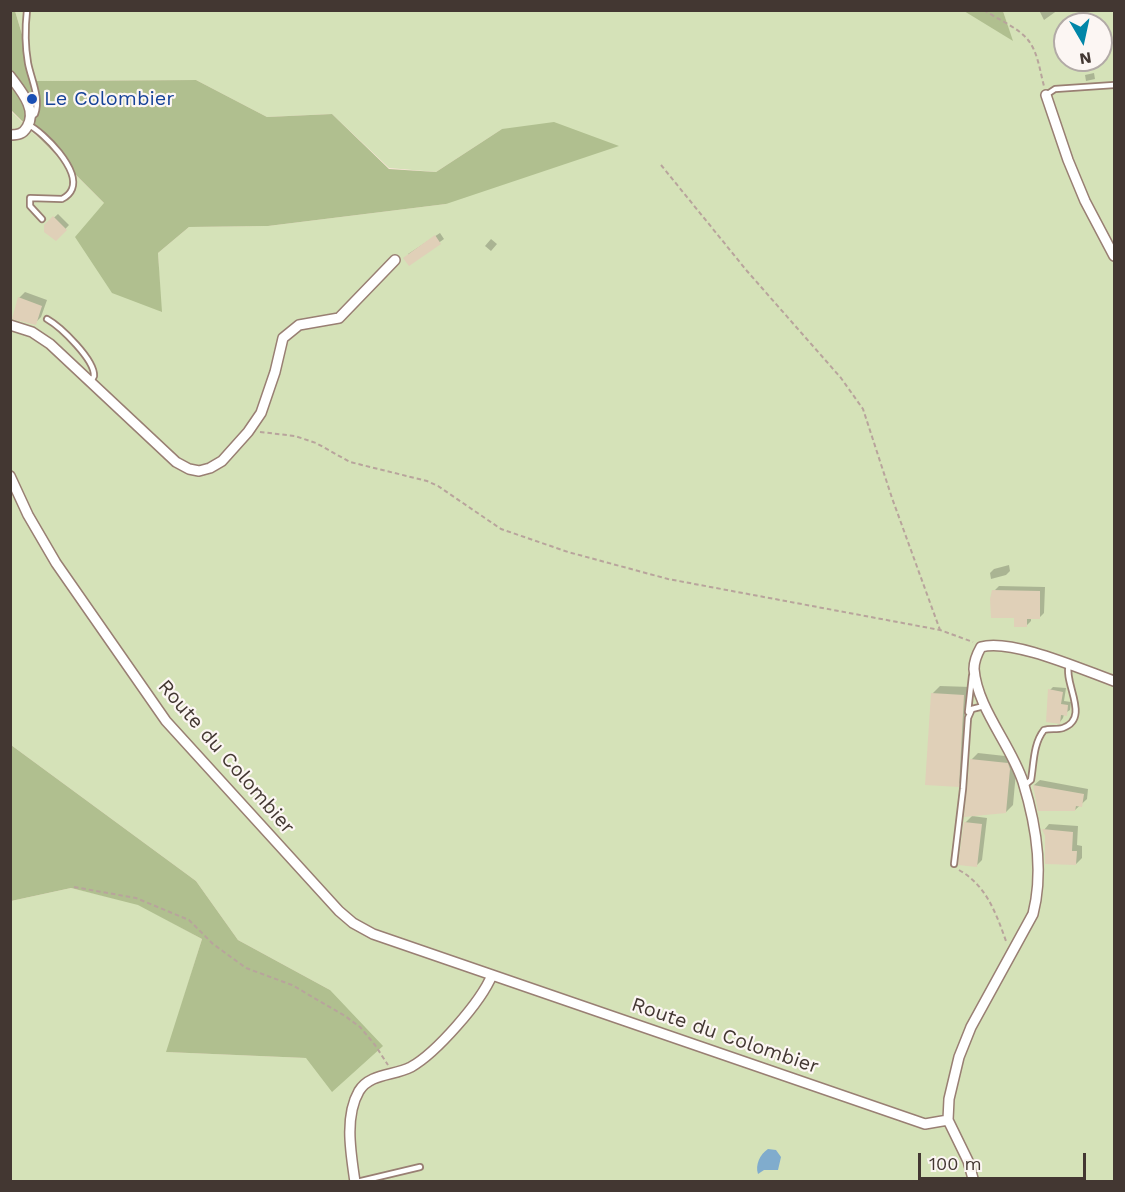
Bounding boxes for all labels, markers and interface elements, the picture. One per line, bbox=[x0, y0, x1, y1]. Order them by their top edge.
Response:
north arrow bbox=[1053, 12, 1113, 72]
text: N bbox=[1078, 48, 1093, 69]
place label: Le Colombier bbox=[44, 87, 174, 111]
marker: Le Colombier bbox=[25, 92, 39, 106]
street label: Route du Colombier bbox=[153, 675, 299, 839]
street label: Route du Colombier bbox=[628, 993, 822, 1079]
scale bar bbox=[921, 1141, 1089, 1179]
text: 100 m bbox=[929, 1153, 982, 1174]

